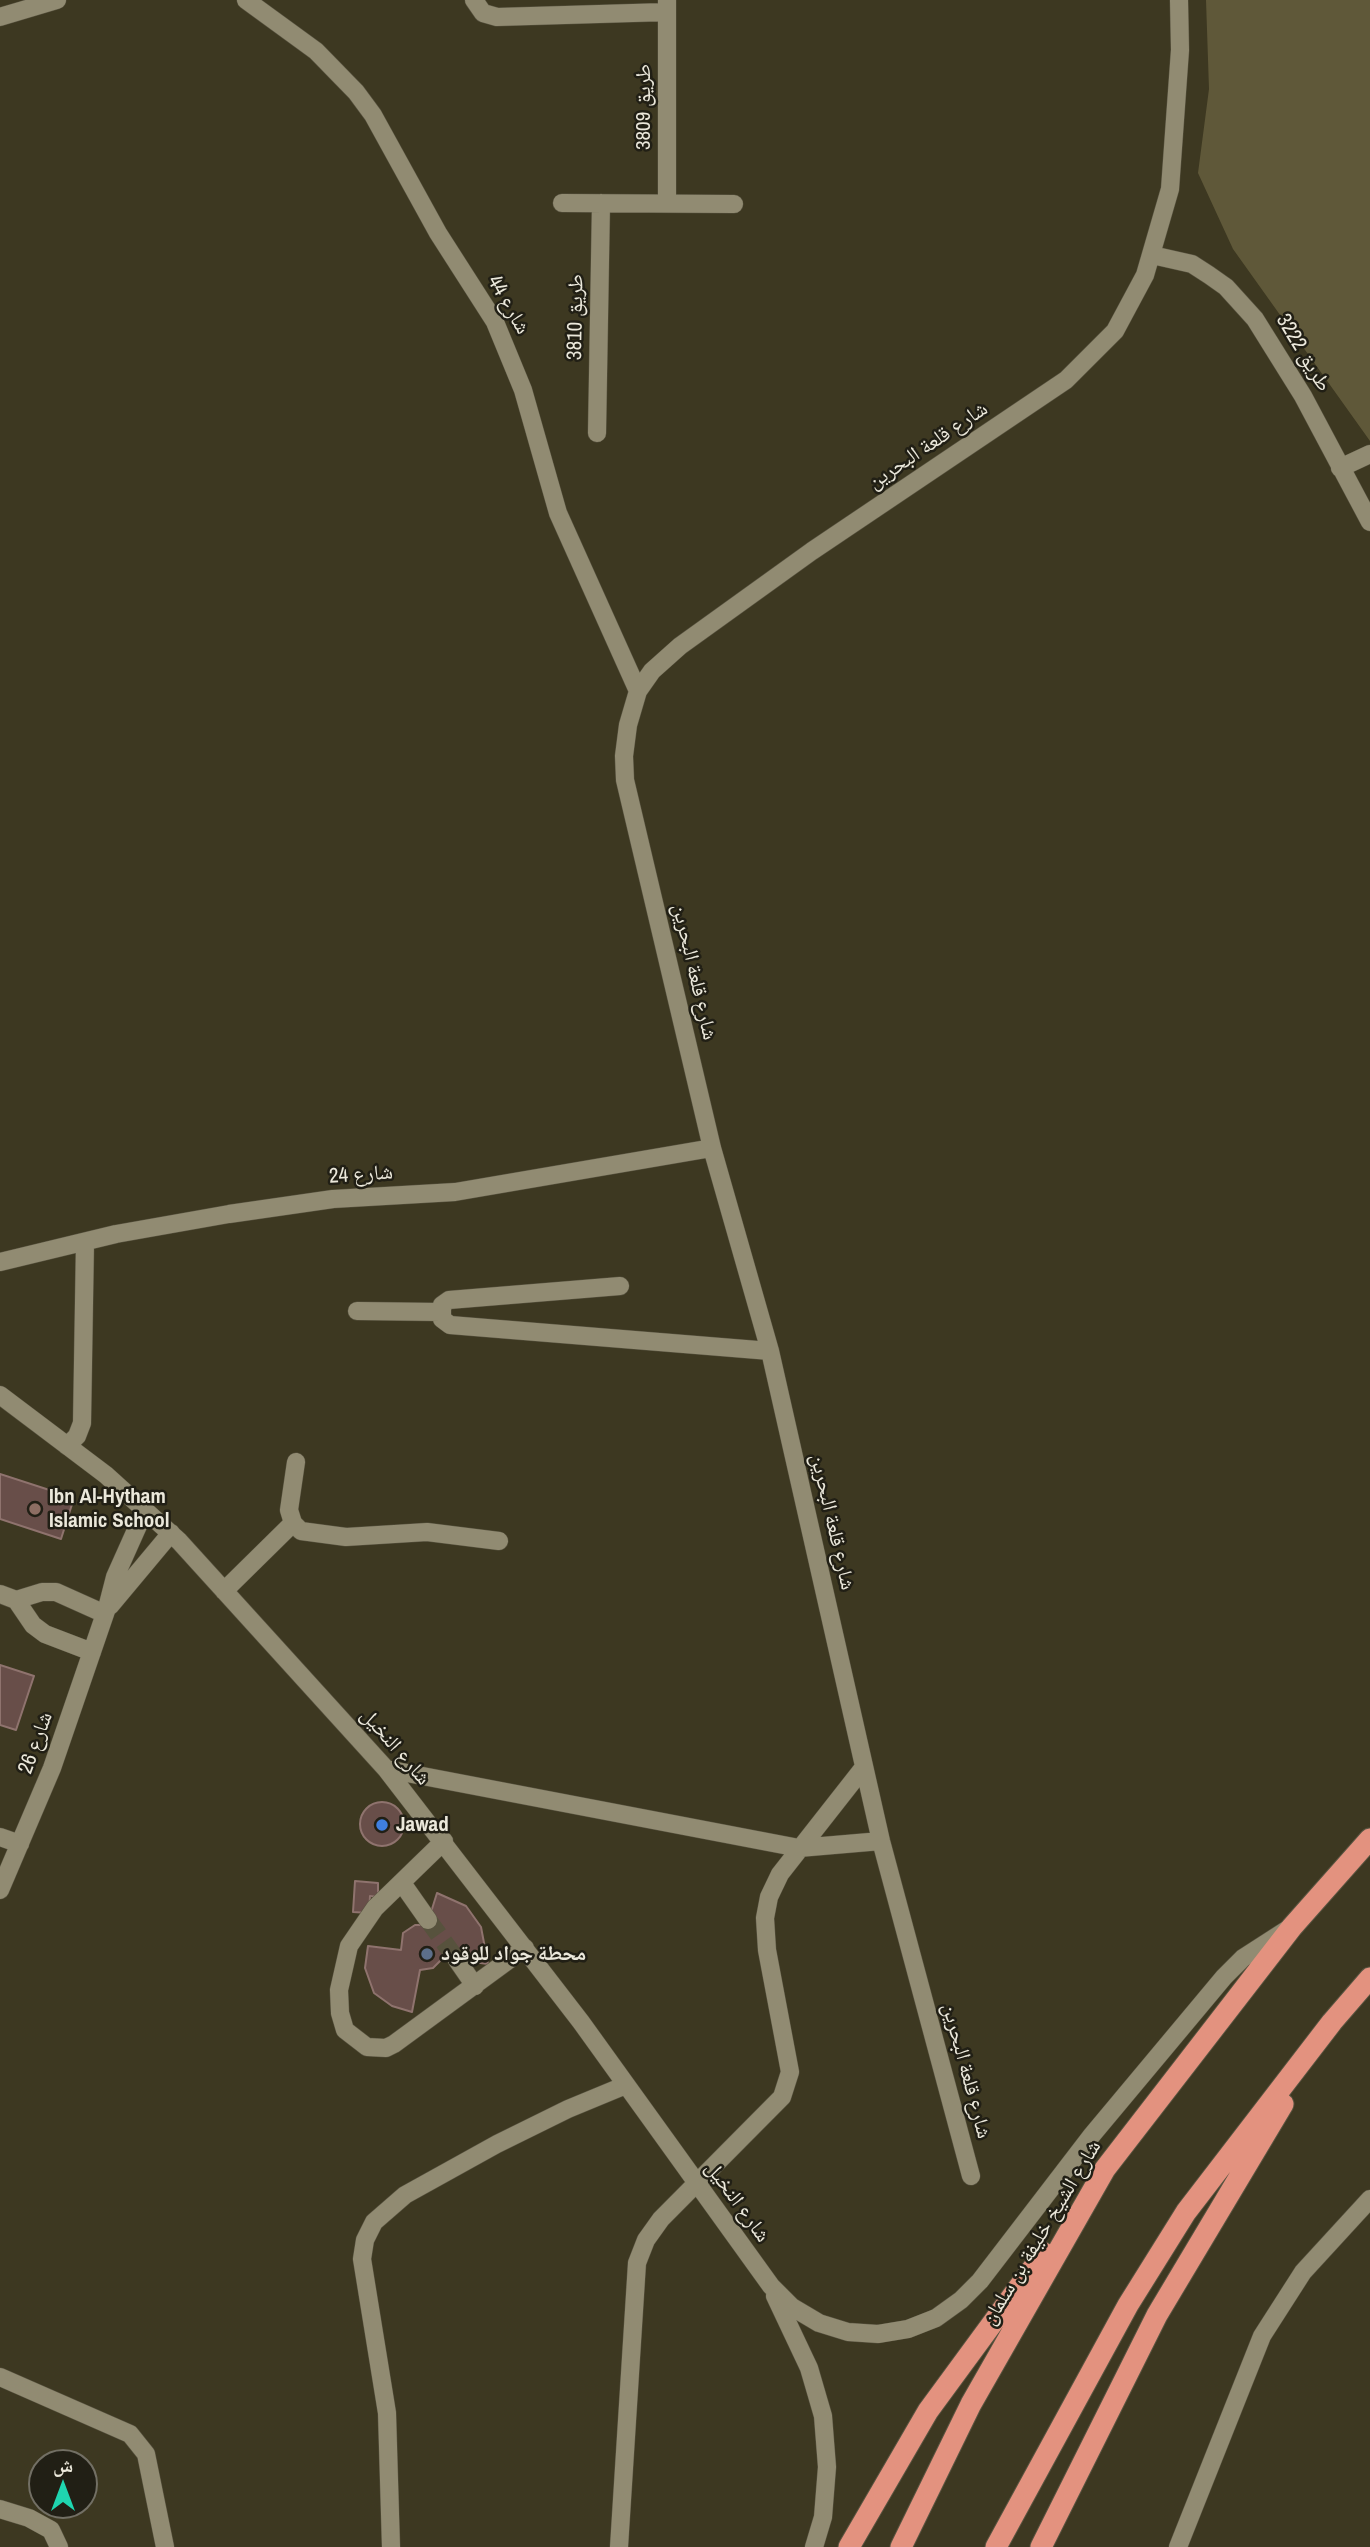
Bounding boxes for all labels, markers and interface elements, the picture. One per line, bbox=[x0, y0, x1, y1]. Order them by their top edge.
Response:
street label: طريق 3809 bbox=[631, 64, 657, 150]
street label: شارع 44 bbox=[481, 271, 535, 339]
street label: طريق 3810 bbox=[563, 274, 589, 360]
street label: طريق 3222 bbox=[1270, 310, 1336, 396]
street label: شارع قلعة البحرين bbox=[863, 397, 993, 495]
street label: شارع قلعة البحرين bbox=[666, 901, 722, 1043]
street label: شارع 24 bbox=[328, 1160, 394, 1190]
street label: شارع قلعة البحرين bbox=[804, 1451, 860, 1593]
place label: Ibn Al-Hytham Islamic School bbox=[49, 1484, 170, 1534]
marker: Ibn Al-Hytham Islamic School bbox=[27, 1501, 43, 1517]
street label: شارع النخيل bbox=[355, 1703, 435, 1791]
street label: شارع 26 bbox=[13, 1709, 59, 1777]
place label: Jawad bbox=[396, 1812, 449, 1838]
marker: Jawad bbox=[374, 1817, 390, 1833]
place label: محطة جواد للوقود bbox=[441, 1941, 586, 1967]
marker: محطة جواد للوقود bbox=[419, 1946, 435, 1962]
street label: شارع قلعة البحرين bbox=[936, 2001, 996, 2141]
street label: شارع الشيخ خليفة بن سلمان bbox=[977, 2136, 1107, 2330]
street label: شارع النخيل bbox=[699, 2156, 775, 2248]
north arrow bbox=[28, 2449, 98, 2519]
text: ش bbox=[53, 2452, 73, 2478]

